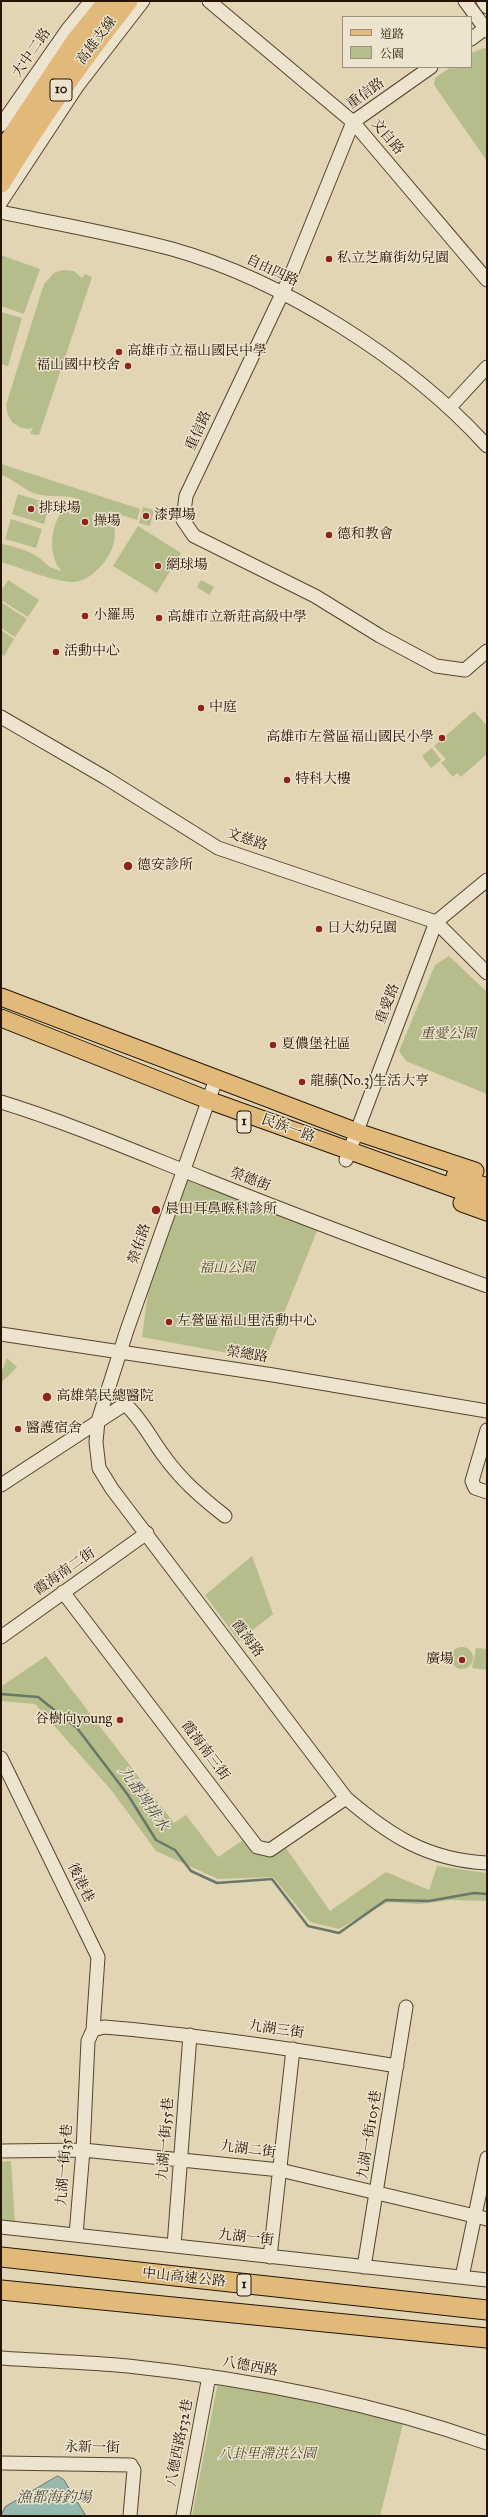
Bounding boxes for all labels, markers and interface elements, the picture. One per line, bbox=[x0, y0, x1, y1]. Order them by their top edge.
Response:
street label: 高雄支線 bbox=[73, 14, 121, 68]
legend bbox=[342, 16, 472, 68]
street label: 大中二路 bbox=[9, 25, 55, 81]
text: 道路 bbox=[380, 27, 404, 41]
text: 公園 bbox=[380, 47, 404, 61]
street label: 重信路 bbox=[344, 75, 388, 113]
road number: 10 bbox=[50, 79, 72, 101]
street label: 文自路 bbox=[367, 116, 407, 158]
place label: 私立芝麻街幼兒園 bbox=[337, 251, 449, 267]
street label: 自由四路 bbox=[243, 252, 301, 290]
marker: 私立芝麻街幼兒園 bbox=[324, 254, 334, 264]
place label: 高雄市立福山國民中學 bbox=[127, 344, 267, 360]
marker: 高雄市立福山國民中學 bbox=[114, 347, 124, 357]
place label: 福山國中校舍 bbox=[36, 358, 120, 374]
marker: 福山國中校舍 bbox=[123, 361, 133, 371]
street label: 重信路 bbox=[183, 408, 215, 454]
place label: 排球場 bbox=[39, 501, 81, 517]
marker: 排球場 bbox=[26, 504, 36, 514]
place label: 漆彈場 bbox=[154, 508, 196, 524]
marker: 漆彈場 bbox=[141, 511, 151, 521]
place label: 操場 bbox=[93, 514, 121, 530]
marker: 操場 bbox=[80, 517, 90, 527]
place label: 德和教會 bbox=[337, 527, 393, 543]
marker: 德和教會 bbox=[324, 530, 334, 540]
place label: 網球場 bbox=[166, 558, 208, 574]
marker: 網球場 bbox=[153, 561, 163, 571]
place label: 小羅馬 bbox=[93, 608, 135, 624]
place label: 高雄市立新莊高級中學 bbox=[167, 610, 307, 626]
marker: 小羅馬 bbox=[80, 611, 90, 621]
marker: 高雄市立新莊高級中學 bbox=[154, 613, 164, 623]
place label: 活動中心 bbox=[64, 644, 120, 660]
marker: 活動中心 bbox=[51, 647, 61, 657]
place label: 中庭 bbox=[209, 700, 237, 716]
marker: 中庭 bbox=[196, 703, 206, 713]
place label: 高雄市左營區福山國民小學 bbox=[266, 730, 434, 746]
marker: 高雄市左營區福山國民小學 bbox=[437, 733, 447, 743]
place label: 特科大樓 bbox=[295, 772, 351, 788]
marker: 特科大樓 bbox=[282, 775, 292, 785]
street label: 文慈路 bbox=[224, 825, 270, 855]
place label: 德安診所 bbox=[137, 858, 193, 874]
marker: 德安診所 bbox=[122, 860, 134, 872]
place label: 日大幼兒園 bbox=[327, 921, 397, 937]
marker: 日大幼兒園 bbox=[314, 924, 324, 934]
street label: 重愛路 bbox=[373, 981, 403, 1027]
park label: 重愛公園 bbox=[420, 1027, 476, 1043]
place label: 夏儂堡社區 bbox=[281, 1037, 351, 1053]
marker: 夏儂堡社區 bbox=[268, 1040, 278, 1050]
place label: 龍藤(No.3)生活大亨 bbox=[310, 1074, 429, 1090]
marker: 龍藤(No.3)生活大亨 bbox=[297, 1077, 307, 1087]
road number: 1 bbox=[237, 1111, 251, 1133]
street label: 民族一路 bbox=[259, 1112, 317, 1146]
street label: 榮德街 bbox=[227, 1165, 273, 1195]
place label: 晨田耳鼻喉科診所 bbox=[165, 1202, 277, 1218]
marker: 晨田耳鼻喉科診所 bbox=[150, 1204, 162, 1216]
street label: 榮佑路 bbox=[125, 1221, 155, 1267]
park label: 福山公園 bbox=[199, 1261, 255, 1277]
place label: 左營區福山里活動中心 bbox=[177, 1314, 317, 1330]
marker: 左營區福山里活動中心 bbox=[164, 1317, 174, 1327]
street label: 榮總路 bbox=[225, 1343, 269, 1367]
place label: 高雄榮民總醫院 bbox=[56, 1389, 154, 1405]
marker: 高雄榮民總醫院 bbox=[41, 1391, 53, 1403]
place label: 醫護宿舍 bbox=[26, 1421, 82, 1437]
marker: 醫護宿舍 bbox=[13, 1424, 23, 1434]
street label: 霞海南二街 bbox=[32, 1545, 98, 1599]
street label: 霞海路 bbox=[228, 1617, 266, 1661]
place label: 廣場 bbox=[426, 1652, 454, 1668]
marker: 廣場 bbox=[457, 1655, 467, 1665]
place label: 谷樹向young bbox=[35, 1712, 112, 1728]
marker: 谷樹向young bbox=[115, 1715, 125, 1725]
street label: 霞海南三街 bbox=[177, 1718, 233, 1784]
water label: 九番埤排水 bbox=[114, 1763, 172, 1835]
street label: 後港巷 bbox=[63, 1860, 97, 1906]
street label: 九湖三街 bbox=[247, 2018, 305, 2042]
street label: 九湖一街105巷 bbox=[355, 2089, 385, 2181]
street label: 九湖一街55巷 bbox=[155, 2097, 177, 2181]
street label: 九湖一街35巷 bbox=[54, 2123, 76, 2207]
street label: 九湖二街 bbox=[219, 2138, 277, 2162]
street label: 九湖一街 bbox=[217, 2227, 275, 2249]
street label: 中山高速公路 bbox=[141, 2265, 227, 2291]
road number: 1 bbox=[237, 2274, 251, 2296]
street label: 八德西路 bbox=[221, 2354, 279, 2380]
street label: 八德西路532巷 bbox=[163, 2398, 197, 2488]
street label: 永新一街 bbox=[64, 2439, 120, 2457]
park label: 八卦里滯洪公園 bbox=[218, 2447, 316, 2463]
water label: 漁都海釣場 bbox=[17, 2489, 91, 2507]

